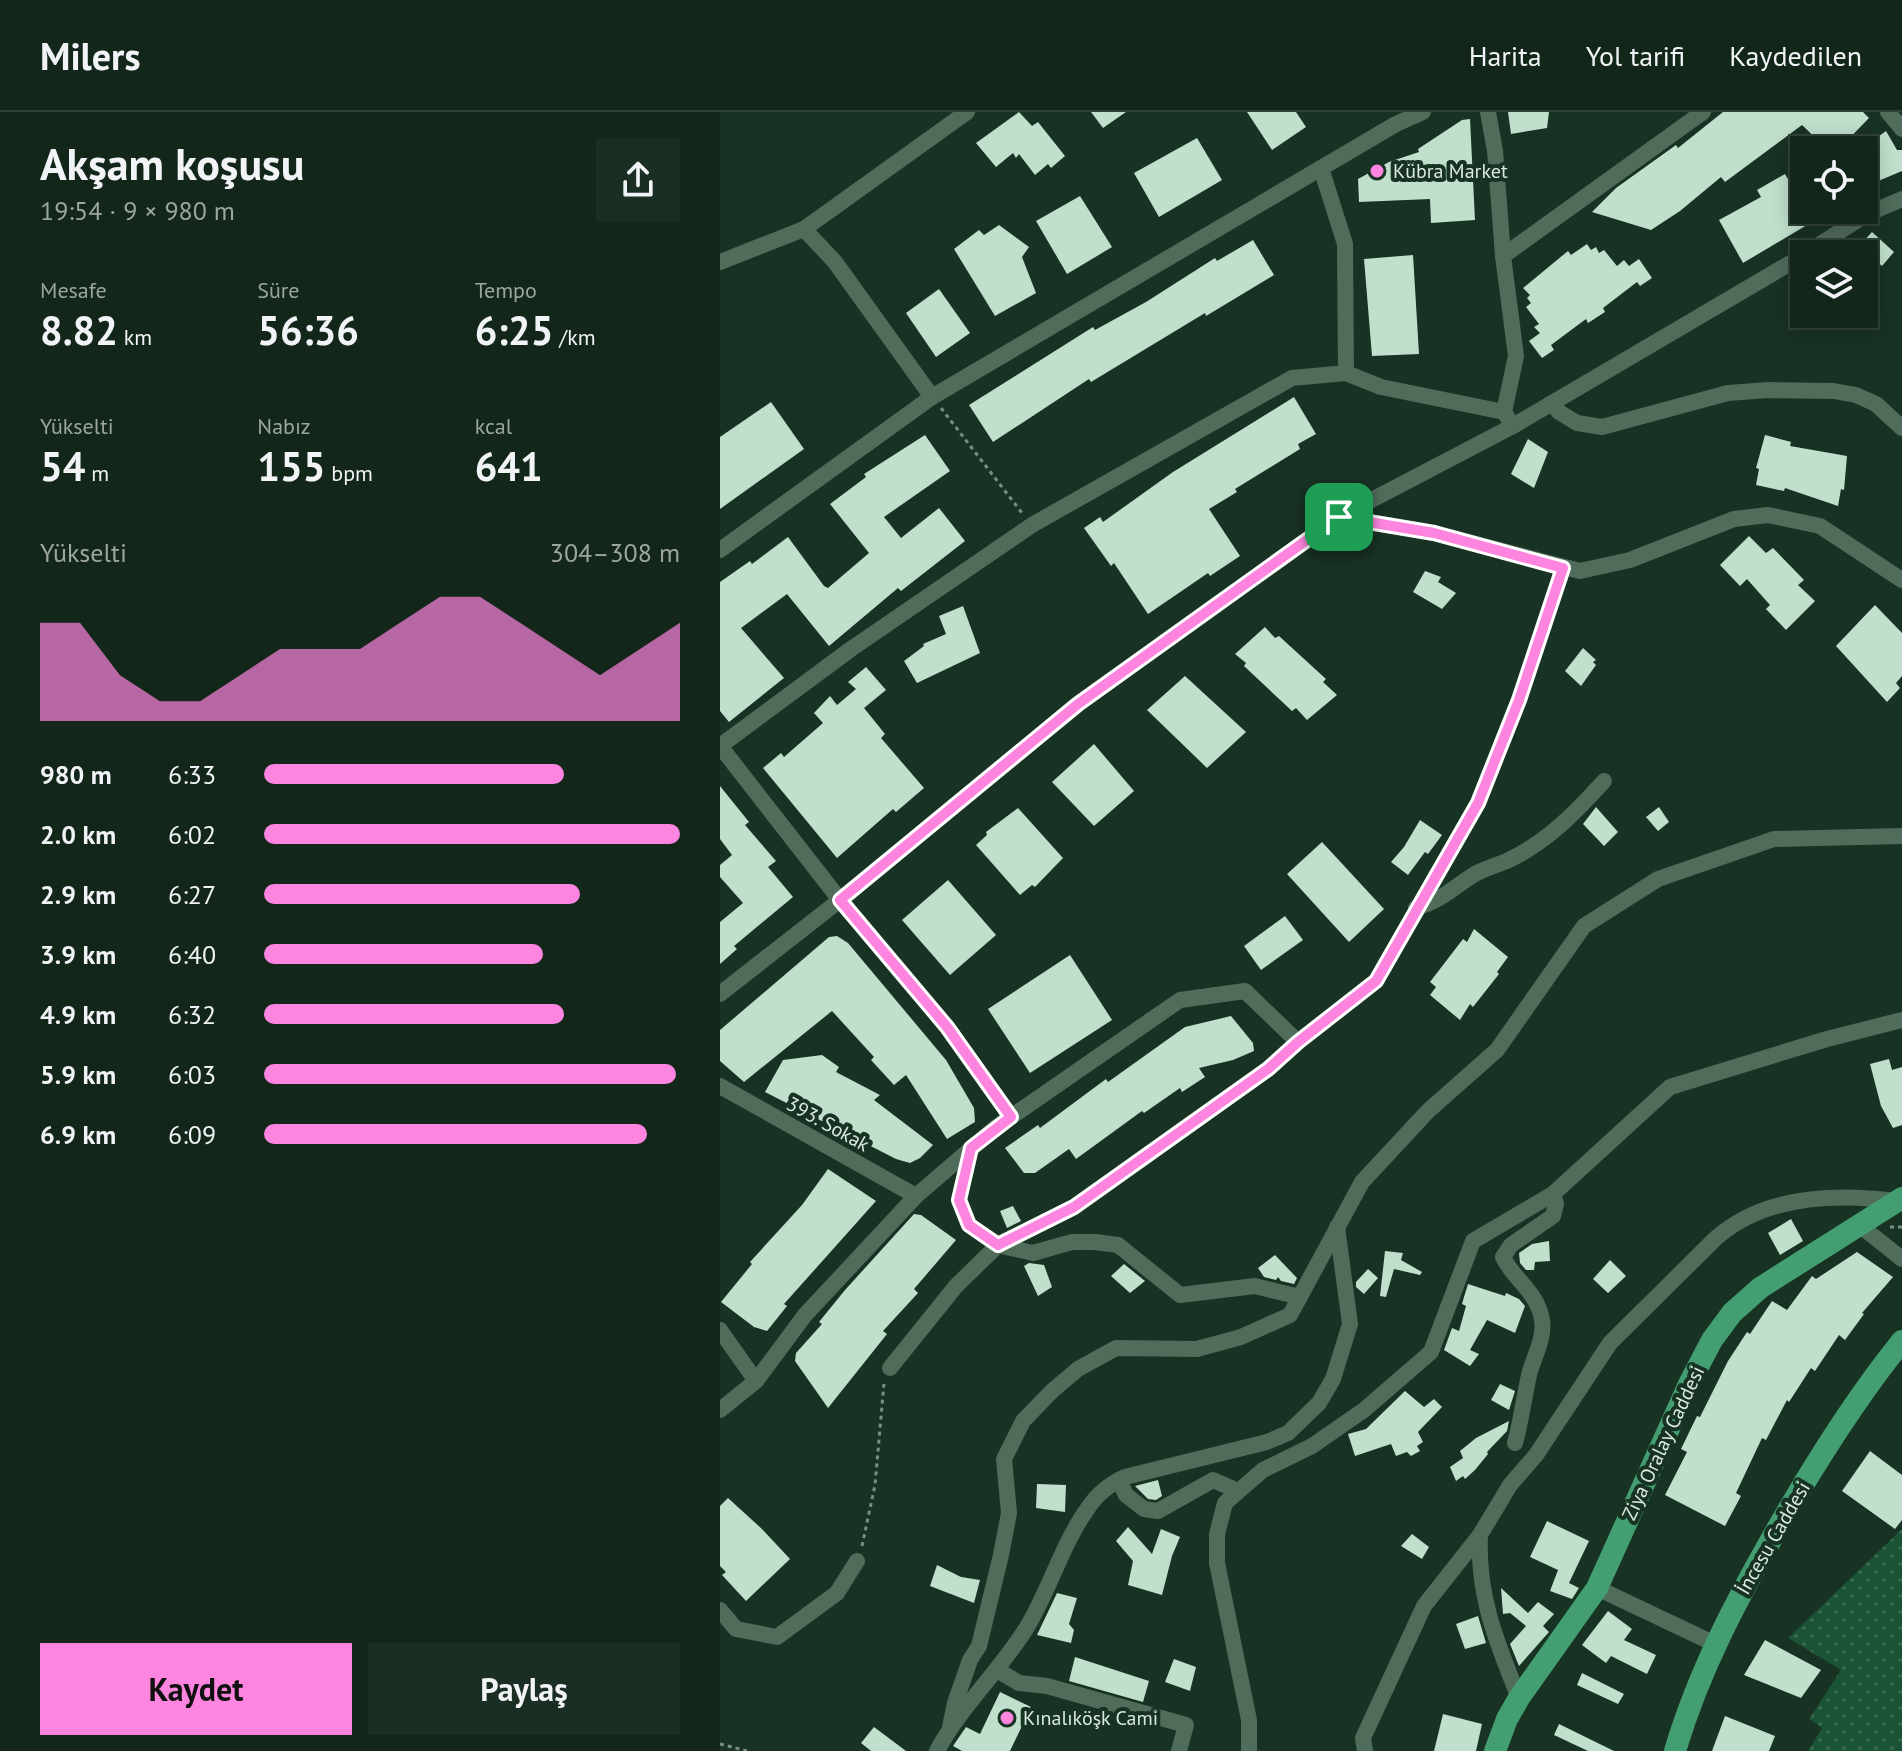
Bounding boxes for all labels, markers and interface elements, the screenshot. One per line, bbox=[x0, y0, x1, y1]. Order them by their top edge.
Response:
text: Milers bbox=[40, 31, 140, 80]
text: Harita bbox=[1469, 37, 1542, 74]
text: Yol tarifi bbox=[1586, 37, 1685, 74]
text: Kaydedilen bbox=[1729, 37, 1862, 74]
text: Akşam koşusu bbox=[40, 135, 304, 192]
map controls bbox=[1790, 136, 1878, 328]
button: locate bbox=[1790, 136, 1878, 224]
button: share bbox=[596, 138, 680, 222]
place label: Kübra Market bbox=[1393, 158, 1508, 184]
marker: Kübra Market bbox=[1368, 162, 1386, 180]
text: 19:54 · 9 × 980 m bbox=[40, 194, 235, 227]
button: layers bbox=[1790, 240, 1878, 328]
text: Mesafe bbox=[40, 276, 107, 304]
text: Süre bbox=[257, 276, 300, 304]
text: Tempo bbox=[475, 276, 537, 304]
text: 8.82 bbox=[40, 304, 118, 356]
text: 56:36 bbox=[257, 304, 359, 356]
text: 6:25 bbox=[475, 304, 553, 356]
text: km bbox=[118, 323, 152, 351]
text: /km bbox=[553, 323, 596, 351]
text: Yükselti bbox=[40, 412, 114, 440]
text: Nabız bbox=[257, 412, 311, 440]
text: kcal bbox=[475, 412, 512, 440]
text: 54 bbox=[40, 440, 85, 492]
text: 155 bbox=[257, 440, 325, 492]
text: 641 bbox=[475, 440, 543, 492]
text: m bbox=[85, 459, 109, 487]
text: bpm bbox=[325, 459, 373, 487]
pin bbox=[1305, 483, 1373, 551]
icon: arrive bbox=[1317, 495, 1361, 539]
text: Yükselti bbox=[40, 536, 127, 569]
text: 304–308 m bbox=[550, 536, 680, 569]
text: 980 m bbox=[40, 758, 112, 791]
text: 6:33 bbox=[168, 758, 216, 791]
text: 2.0 km bbox=[40, 818, 116, 851]
text: 6:02 bbox=[168, 818, 216, 851]
text: 2.9 km bbox=[40, 878, 116, 911]
text: 6:27 bbox=[168, 878, 216, 911]
text: 3.9 km bbox=[40, 938, 116, 971]
text: 6:40 bbox=[168, 938, 216, 971]
text: 4.9 km bbox=[40, 998, 116, 1031]
text: 6:32 bbox=[168, 998, 216, 1031]
text: 5.9 km bbox=[40, 1058, 116, 1091]
text: 6:03 bbox=[168, 1058, 216, 1091]
street label: 393. Sokak bbox=[782, 1091, 875, 1158]
text: 6.9 km bbox=[40, 1118, 116, 1151]
text: 6:09 bbox=[168, 1118, 216, 1151]
street label: Ziya Oralay Caddesi bbox=[1616, 1362, 1710, 1524]
street label: İncesu Caddesi bbox=[1730, 1477, 1816, 1599]
button: Kaydet bbox=[40, 1643, 352, 1735]
button: Paylaş bbox=[368, 1643, 680, 1735]
place label: Kınalıköşk Cami bbox=[1023, 1705, 1158, 1731]
marker: Kınalıköşk Cami bbox=[998, 1709, 1016, 1727]

